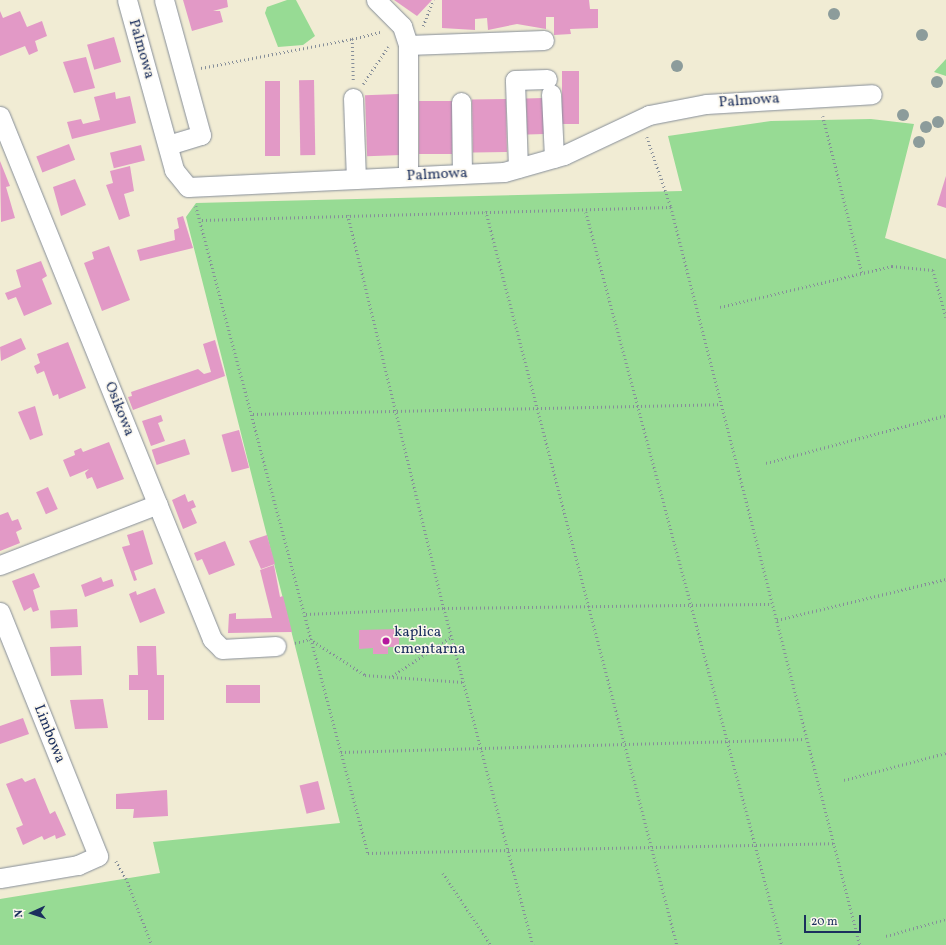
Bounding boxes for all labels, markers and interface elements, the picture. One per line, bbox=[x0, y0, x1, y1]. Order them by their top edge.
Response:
street label: Palmowa bbox=[124, 17, 158, 81]
street label: Palmowa bbox=[718, 90, 780, 112]
street label: Palmowa bbox=[406, 164, 468, 186]
street label: Osikowa bbox=[100, 379, 138, 439]
place label: kaplica cmentarna bbox=[394, 623, 465, 658]
marker: kaplica cmentarna bbox=[381, 636, 391, 646]
street label: Limbowa bbox=[29, 702, 69, 766]
north arrow bbox=[12, 893, 52, 933]
scale bar bbox=[806, 907, 863, 933]
text: N bbox=[12, 909, 27, 918]
text: 20 m bbox=[811, 914, 838, 930]

